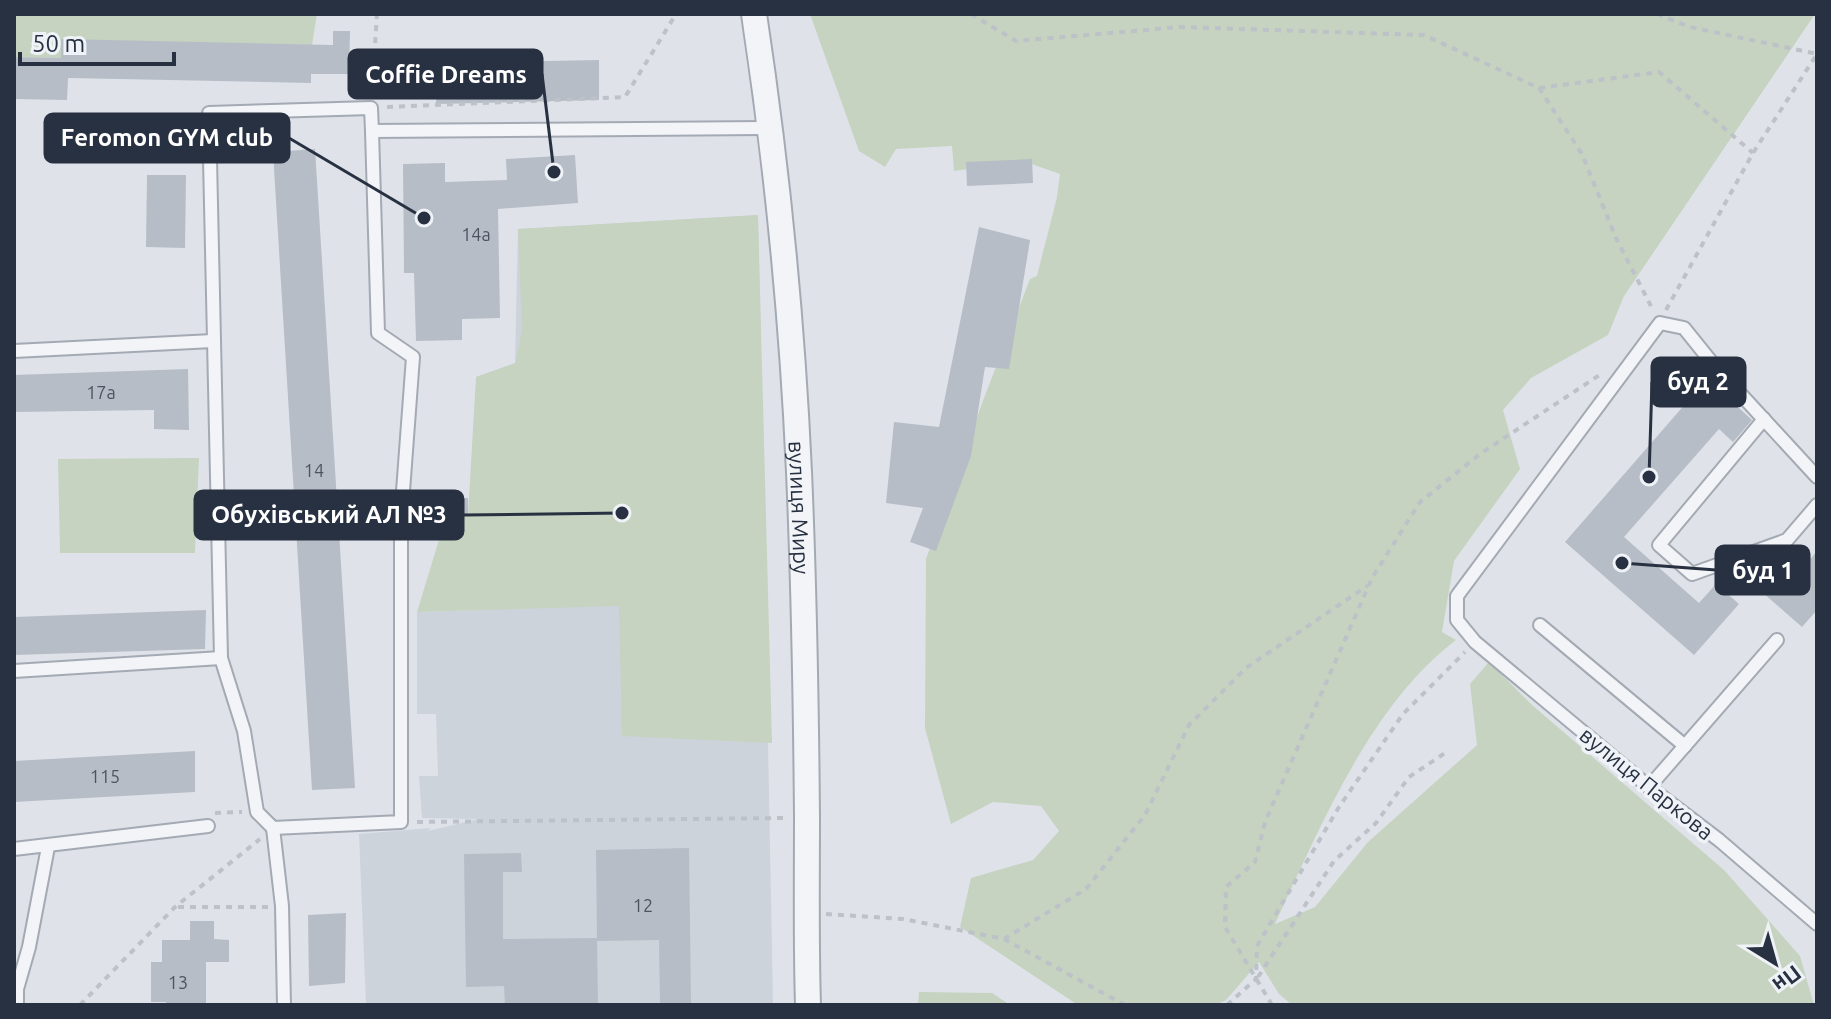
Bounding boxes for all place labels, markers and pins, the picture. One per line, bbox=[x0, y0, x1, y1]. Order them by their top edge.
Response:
callout: Coffie Dreams bbox=[349, 50, 542, 98]
callout: Feromon GYM club bbox=[45, 114, 289, 162]
callout: буд 2 bbox=[1652, 358, 1745, 406]
callout: Обухівський АЛ №3 bbox=[195, 491, 463, 539]
callout: буд 1 bbox=[1716, 546, 1809, 594]

